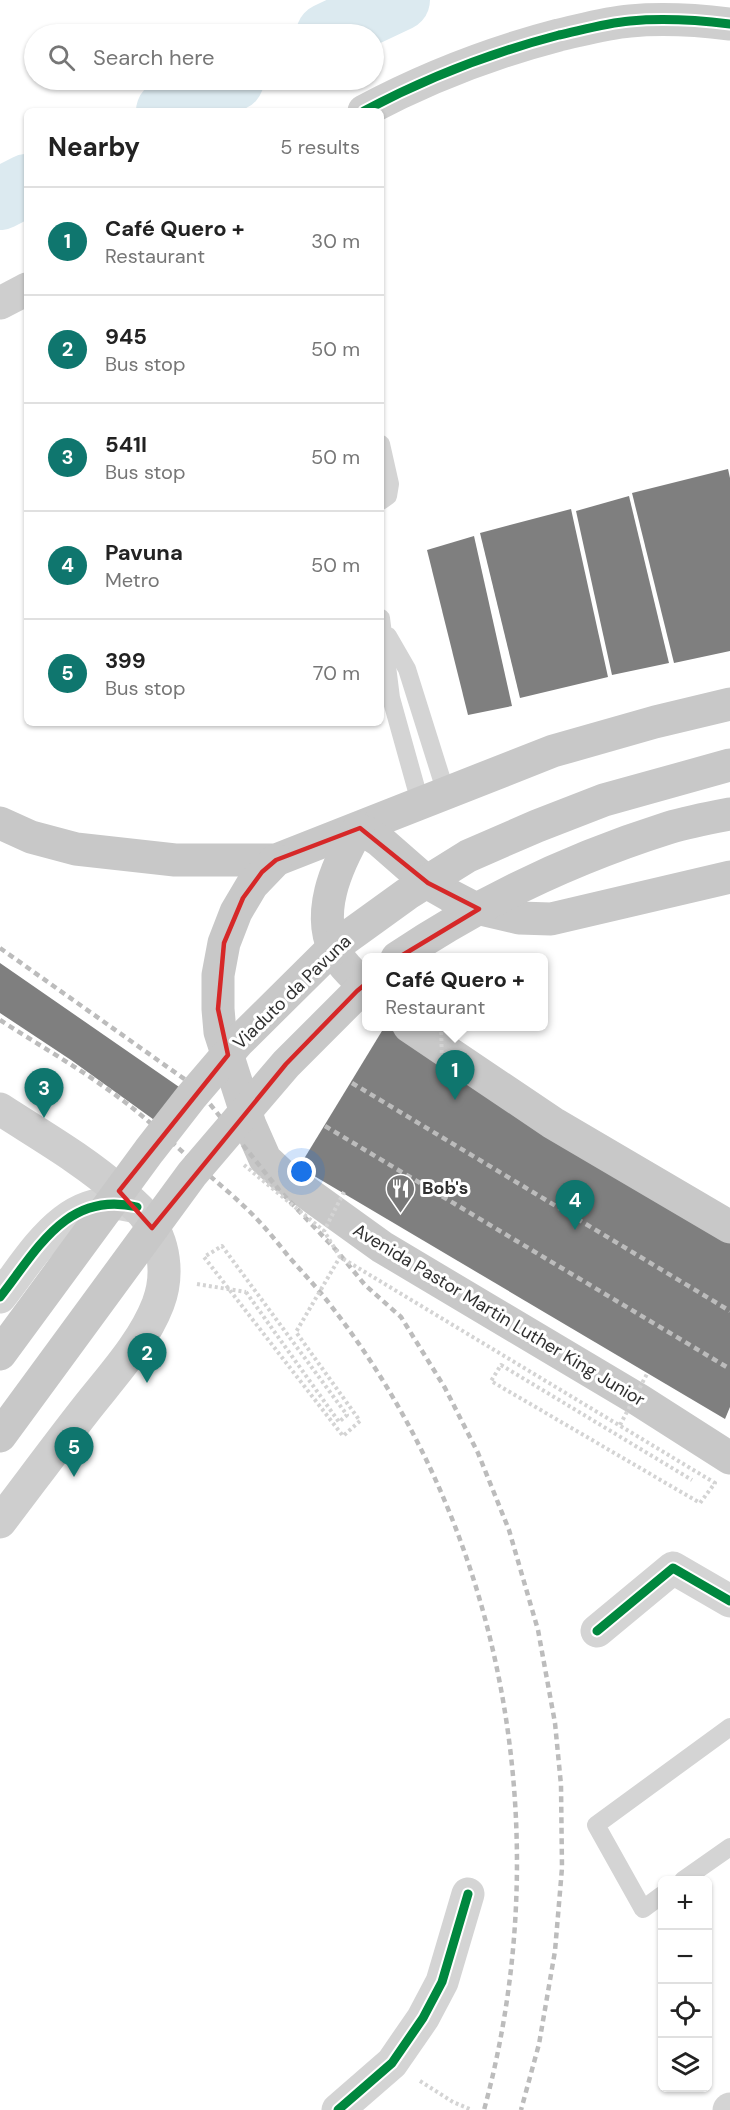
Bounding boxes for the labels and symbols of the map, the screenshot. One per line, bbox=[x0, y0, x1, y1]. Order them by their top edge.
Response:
street label: Viaduto da Pavuna bbox=[228, 929, 356, 1055]
pin: 1 bbox=[436, 1050, 474, 1100]
pin: 3 bbox=[24, 1068, 63, 1118]
your location bbox=[287, 1157, 316, 1186]
restaurant icon: Bob's bbox=[385, 1172, 417, 1214]
place label: Bob's bbox=[422, 1176, 468, 1200]
pin: 4 bbox=[556, 1180, 594, 1230]
street label: Avenida Pastor Martin Luther King Junior bbox=[349, 1218, 650, 1412]
pin: 2 bbox=[128, 1334, 166, 1383]
pin: 5 bbox=[54, 1428, 94, 1477]

